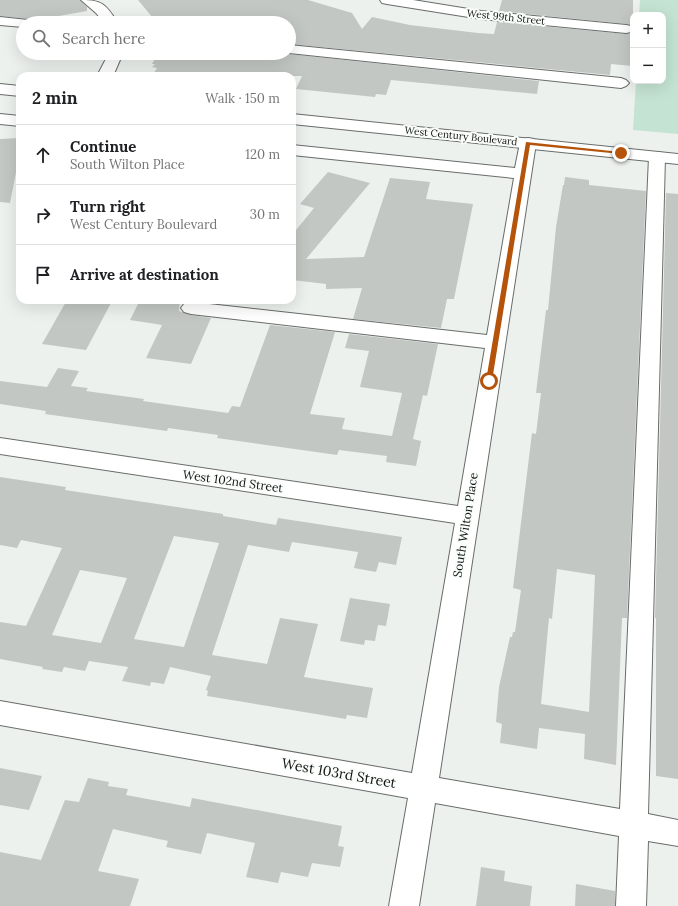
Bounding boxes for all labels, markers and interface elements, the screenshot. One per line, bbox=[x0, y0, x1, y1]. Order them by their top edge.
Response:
street label: West 99th Street bbox=[466, 6, 546, 28]
map controls bbox=[630, 12, 666, 84]
button: + bbox=[630, 12, 666, 48]
search box bbox=[16, 16, 296, 60]
icon: search bbox=[30, 27, 52, 49]
text: Search here bbox=[62, 29, 145, 48]
button: − bbox=[630, 48, 666, 84]
text: 2 min bbox=[32, 87, 78, 109]
text: Walk · 150 m bbox=[205, 90, 280, 107]
street label: West Century Boulevard bbox=[404, 124, 518, 148]
text: Continue bbox=[70, 137, 136, 156]
icon: ahead bbox=[32, 144, 54, 166]
route end bbox=[612, 144, 630, 162]
text: 120 m bbox=[245, 146, 280, 163]
text: South Wilton Place bbox=[70, 156, 185, 173]
text: Turn right bbox=[70, 197, 146, 216]
icon: right bbox=[32, 204, 54, 226]
text: 30 m bbox=[250, 206, 280, 223]
text: West Century Boulevard bbox=[70, 216, 217, 233]
icon: arrive bbox=[32, 264, 54, 286]
text: Arrive at destination bbox=[70, 265, 219, 284]
route start bbox=[480, 372, 498, 390]
street label: West 102nd Street bbox=[182, 467, 284, 496]
street label: South Wilton Place bbox=[449, 471, 481, 578]
street label: West 103rd Street bbox=[280, 754, 398, 792]

